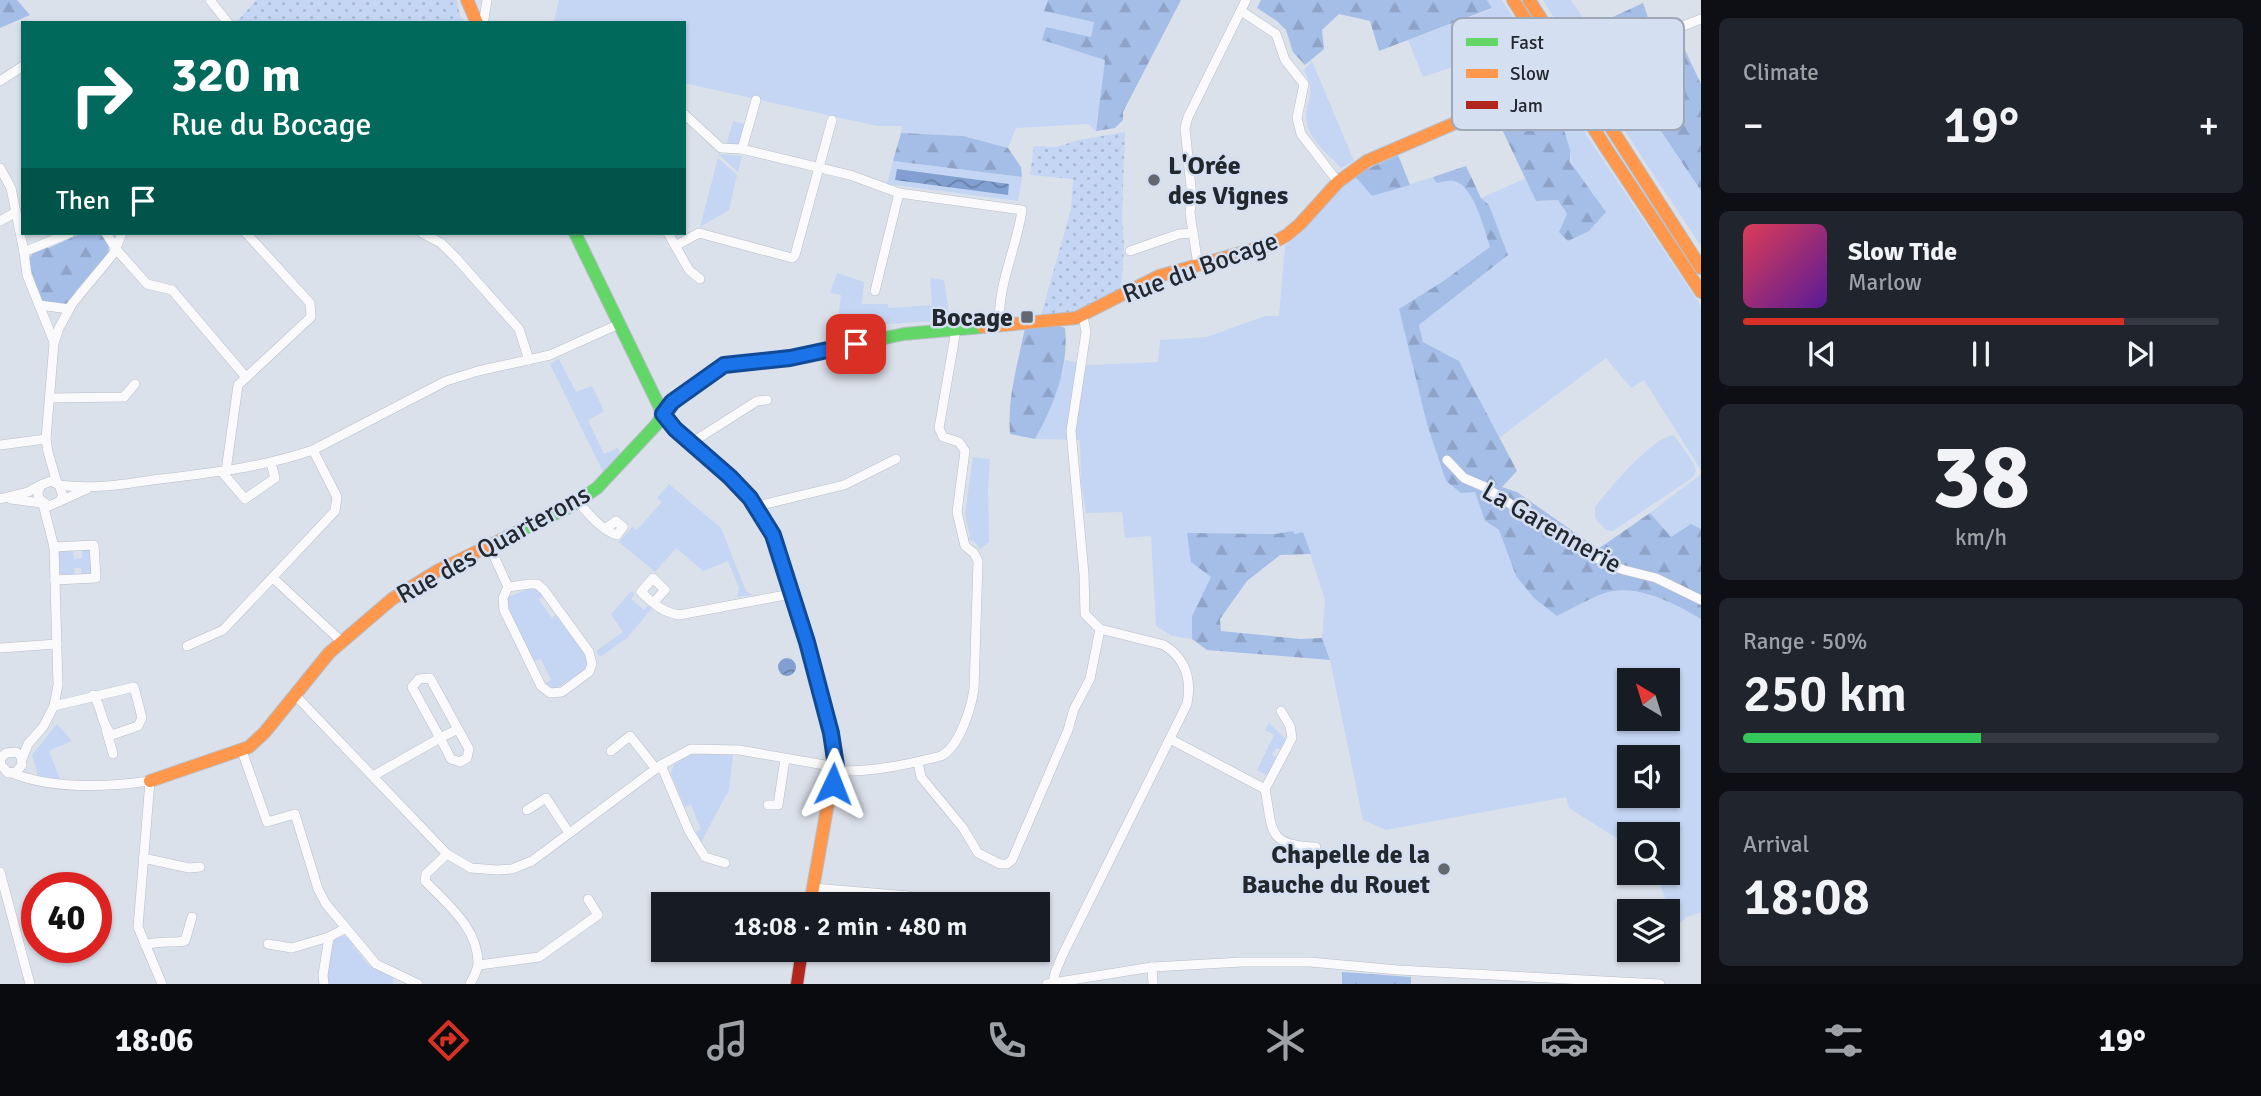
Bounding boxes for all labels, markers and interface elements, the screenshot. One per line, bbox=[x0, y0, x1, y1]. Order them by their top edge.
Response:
legend bbox=[1452, 18, 1684, 130]
text: Fast bbox=[1510, 31, 1544, 55]
text: 320 m bbox=[171, 45, 301, 105]
icon: right bbox=[56, 49, 147, 140]
text: Climate bbox=[1743, 58, 1819, 87]
text: Slow bbox=[1510, 62, 1550, 86]
text: 19° bbox=[1943, 93, 2019, 157]
text: Jam bbox=[1510, 94, 1543, 118]
text: − bbox=[1743, 102, 1764, 149]
text: + bbox=[2198, 102, 2219, 149]
text: Rue du Bocage bbox=[171, 105, 372, 144]
place label: L'Orée des Vignes bbox=[1168, 150, 1288, 212]
marker: L'Orée des Vignes bbox=[1146, 172, 1162, 188]
icon: arrive bbox=[124, 182, 162, 220]
text: Then bbox=[56, 185, 110, 217]
street label: Rue du Bocage bbox=[1118, 225, 1282, 311]
text: Slow Tide bbox=[1848, 236, 1957, 268]
text: Marlow bbox=[1848, 268, 1922, 297]
place label: Bocage bbox=[931, 302, 1013, 334]
marker: Bocage bbox=[1019, 309, 1035, 325]
pin bbox=[826, 314, 886, 374]
icon: arrive bbox=[837, 325, 875, 363]
icon: previous bbox=[1803, 335, 1841, 373]
icon: pause bbox=[1962, 335, 2000, 373]
icon: next bbox=[2121, 335, 2159, 373]
text: 38 bbox=[1932, 421, 2030, 534]
street label: La Garennerie bbox=[1476, 475, 1627, 581]
street label: Rue des Quarterons bbox=[391, 478, 596, 611]
text: km/h bbox=[1955, 523, 2007, 552]
text: Range · 50% bbox=[1743, 627, 1867, 656]
text: 250 km bbox=[1743, 662, 1907, 726]
north arrow bbox=[1617, 668, 1680, 732]
map controls bbox=[1617, 668, 1680, 962]
button: sound bbox=[1617, 745, 1680, 808]
position arrow bbox=[796, 747, 870, 821]
button: search bbox=[1617, 822, 1680, 885]
text: Arrival bbox=[1743, 830, 1809, 859]
place label: Chapelle de la Bauche du Rouet bbox=[1241, 839, 1430, 901]
marker: Chapelle de la Bauche du Rouet bbox=[1436, 861, 1452, 877]
text: 18:08 bbox=[1743, 865, 1870, 929]
speed limit sign: 40 bbox=[21, 872, 112, 963]
button: layers bbox=[1617, 899, 1680, 962]
text: 18:08 · 2 min · 480 m bbox=[734, 911, 967, 943]
icon: directions bbox=[424, 1016, 473, 1065]
icon: music bbox=[703, 1016, 752, 1065]
icon: phone bbox=[982, 1016, 1031, 1065]
icon: climate bbox=[1261, 1016, 1310, 1065]
icon: car bbox=[1540, 1016, 1589, 1065]
icon: filters bbox=[1819, 1016, 1868, 1065]
text: 18:06 bbox=[115, 1021, 194, 1060]
text: 19° bbox=[2098, 1021, 2146, 1060]

